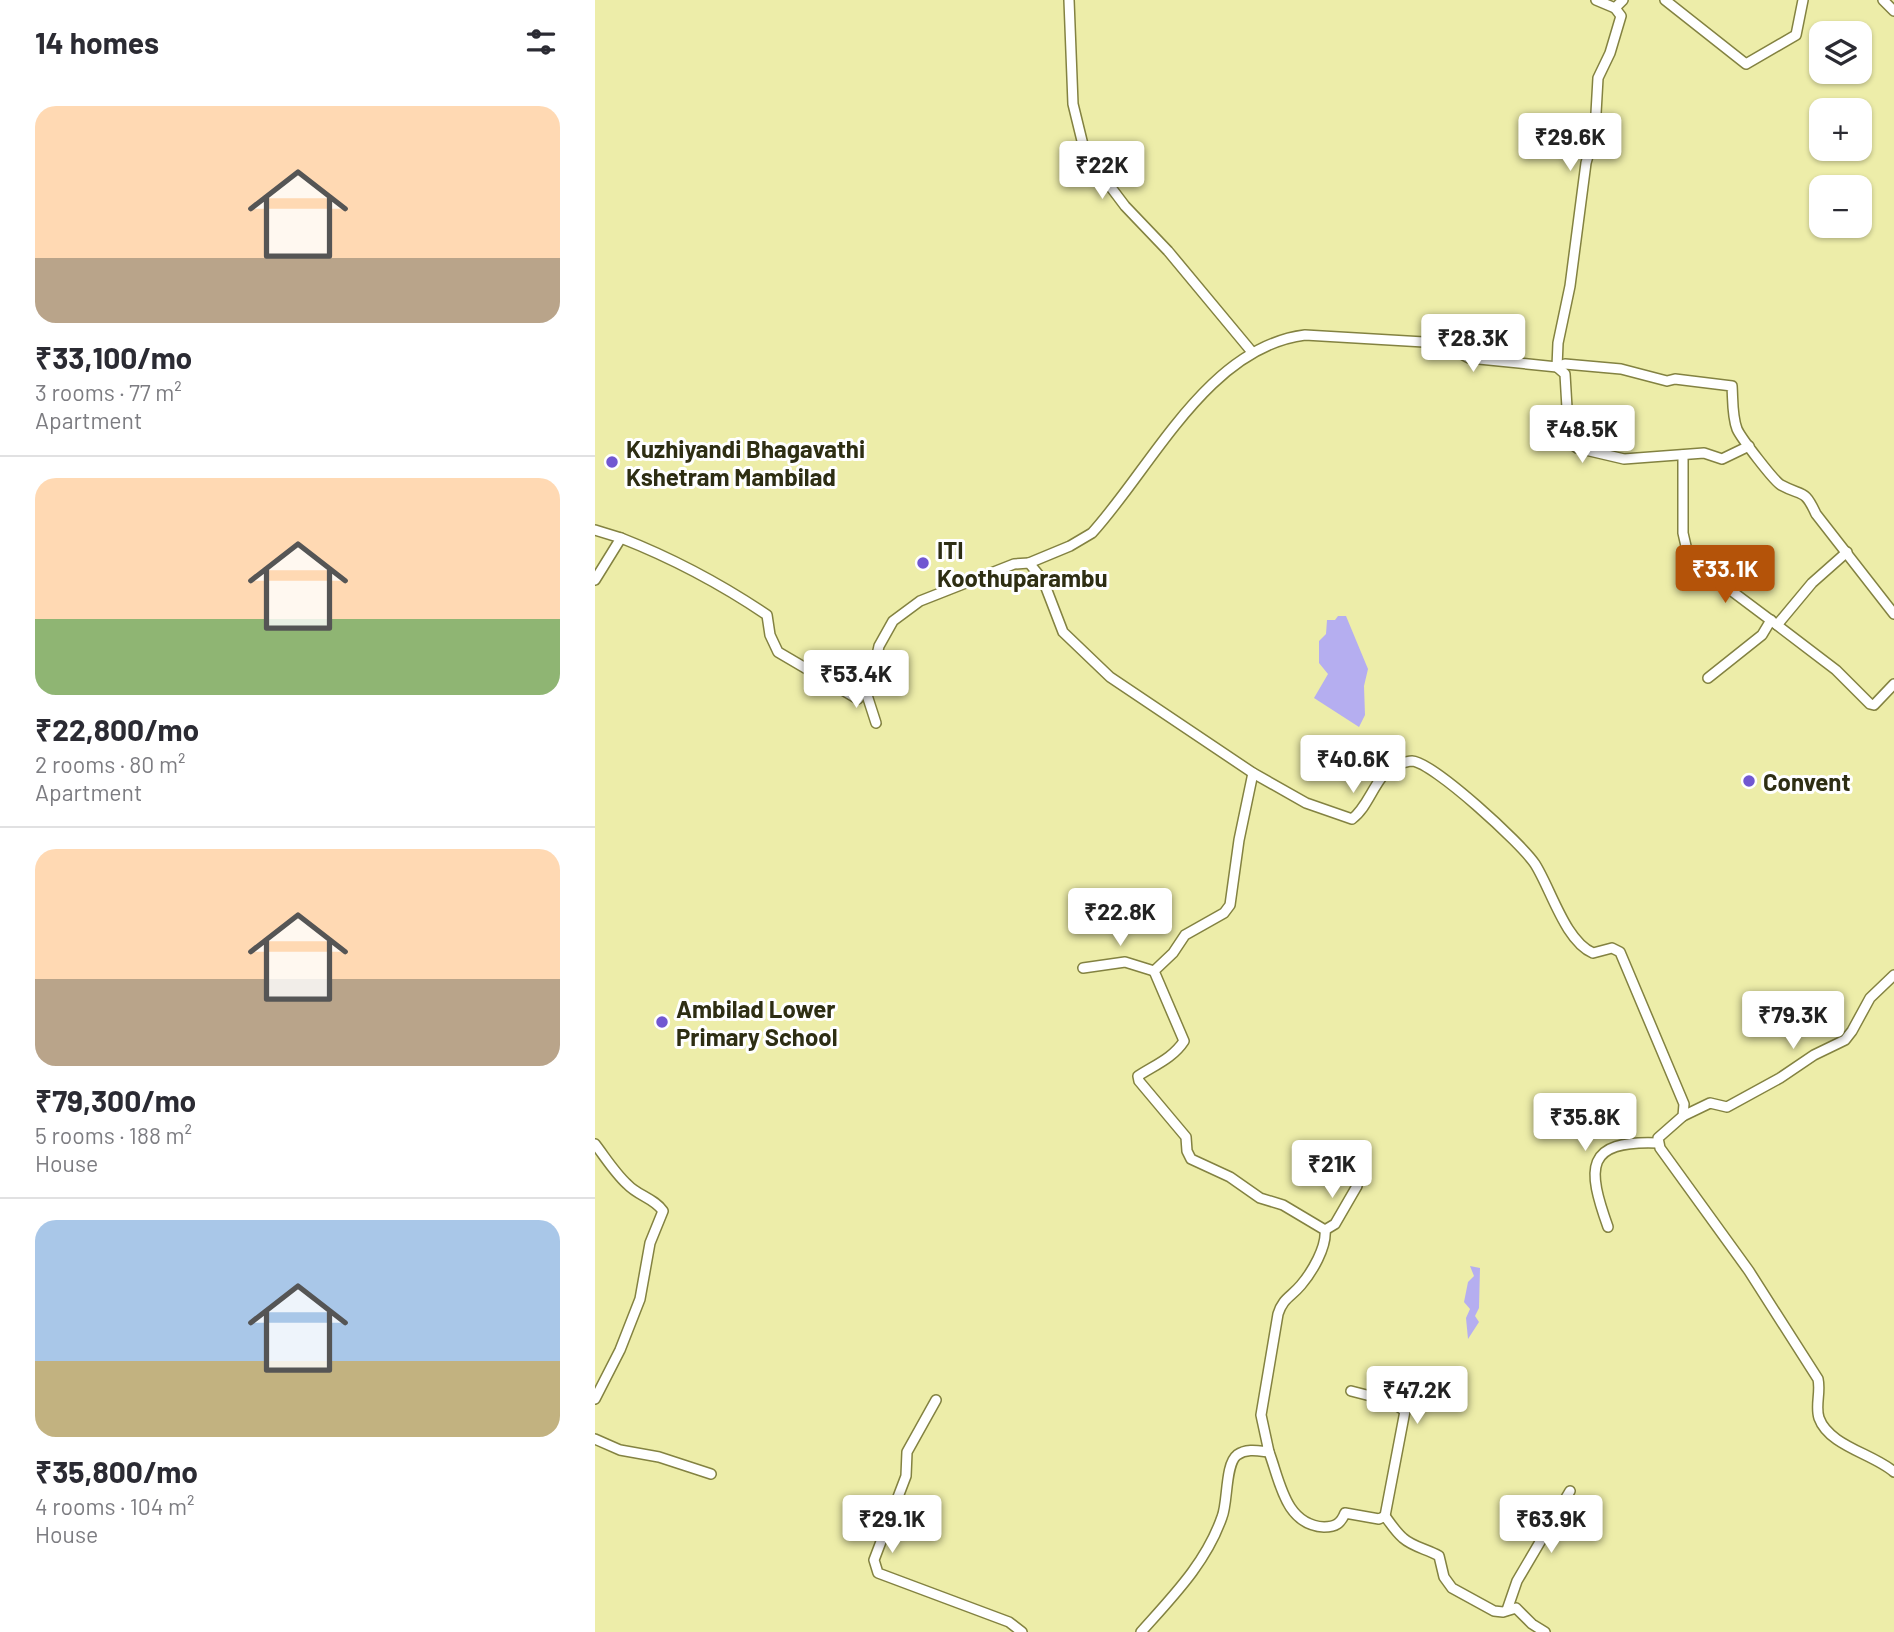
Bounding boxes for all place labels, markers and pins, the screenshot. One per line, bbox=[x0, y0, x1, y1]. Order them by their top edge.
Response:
pin: ₹29.6K bbox=[1513, 114, 1627, 173]
pin: ₹22K bbox=[1061, 142, 1143, 201]
pin: ₹28.3K bbox=[1416, 314, 1530, 374]
pin: ₹48.5K bbox=[1525, 406, 1639, 465]
place label: Kuzhiyandi Bhagavathi Kshetram Mambilad bbox=[626, 434, 865, 491]
marker: Kuzhiyandi Bhagavathi Kshetram Mambilad bbox=[604, 454, 620, 470]
place label: ITI Koothuparambu bbox=[937, 535, 1108, 592]
pin: ₹33.1K bbox=[1668, 546, 1782, 605]
marker: ITI Koothuparambu bbox=[915, 555, 931, 571]
pin: ₹53.4K bbox=[799, 650, 913, 710]
pin: ₹40.6K bbox=[1296, 736, 1410, 795]
place label: Convent bbox=[1763, 767, 1851, 796]
marker: Convent bbox=[1741, 773, 1757, 789]
pin: ₹22.8K bbox=[1063, 888, 1177, 948]
pin: ₹79.3K bbox=[1736, 992, 1850, 1051]
place label: Ambilad Lower Primary School bbox=[676, 994, 838, 1051]
marker: Ambilad Lower Primary School bbox=[654, 1014, 670, 1030]
pin: ₹35.8K bbox=[1528, 1094, 1642, 1153]
pin: ₹21K bbox=[1291, 1140, 1373, 1200]
pin: ₹47.2K bbox=[1360, 1366, 1474, 1426]
pin: ₹29.1K bbox=[835, 1496, 949, 1555]
pin: ₹63.9K bbox=[1494, 1496, 1608, 1555]

